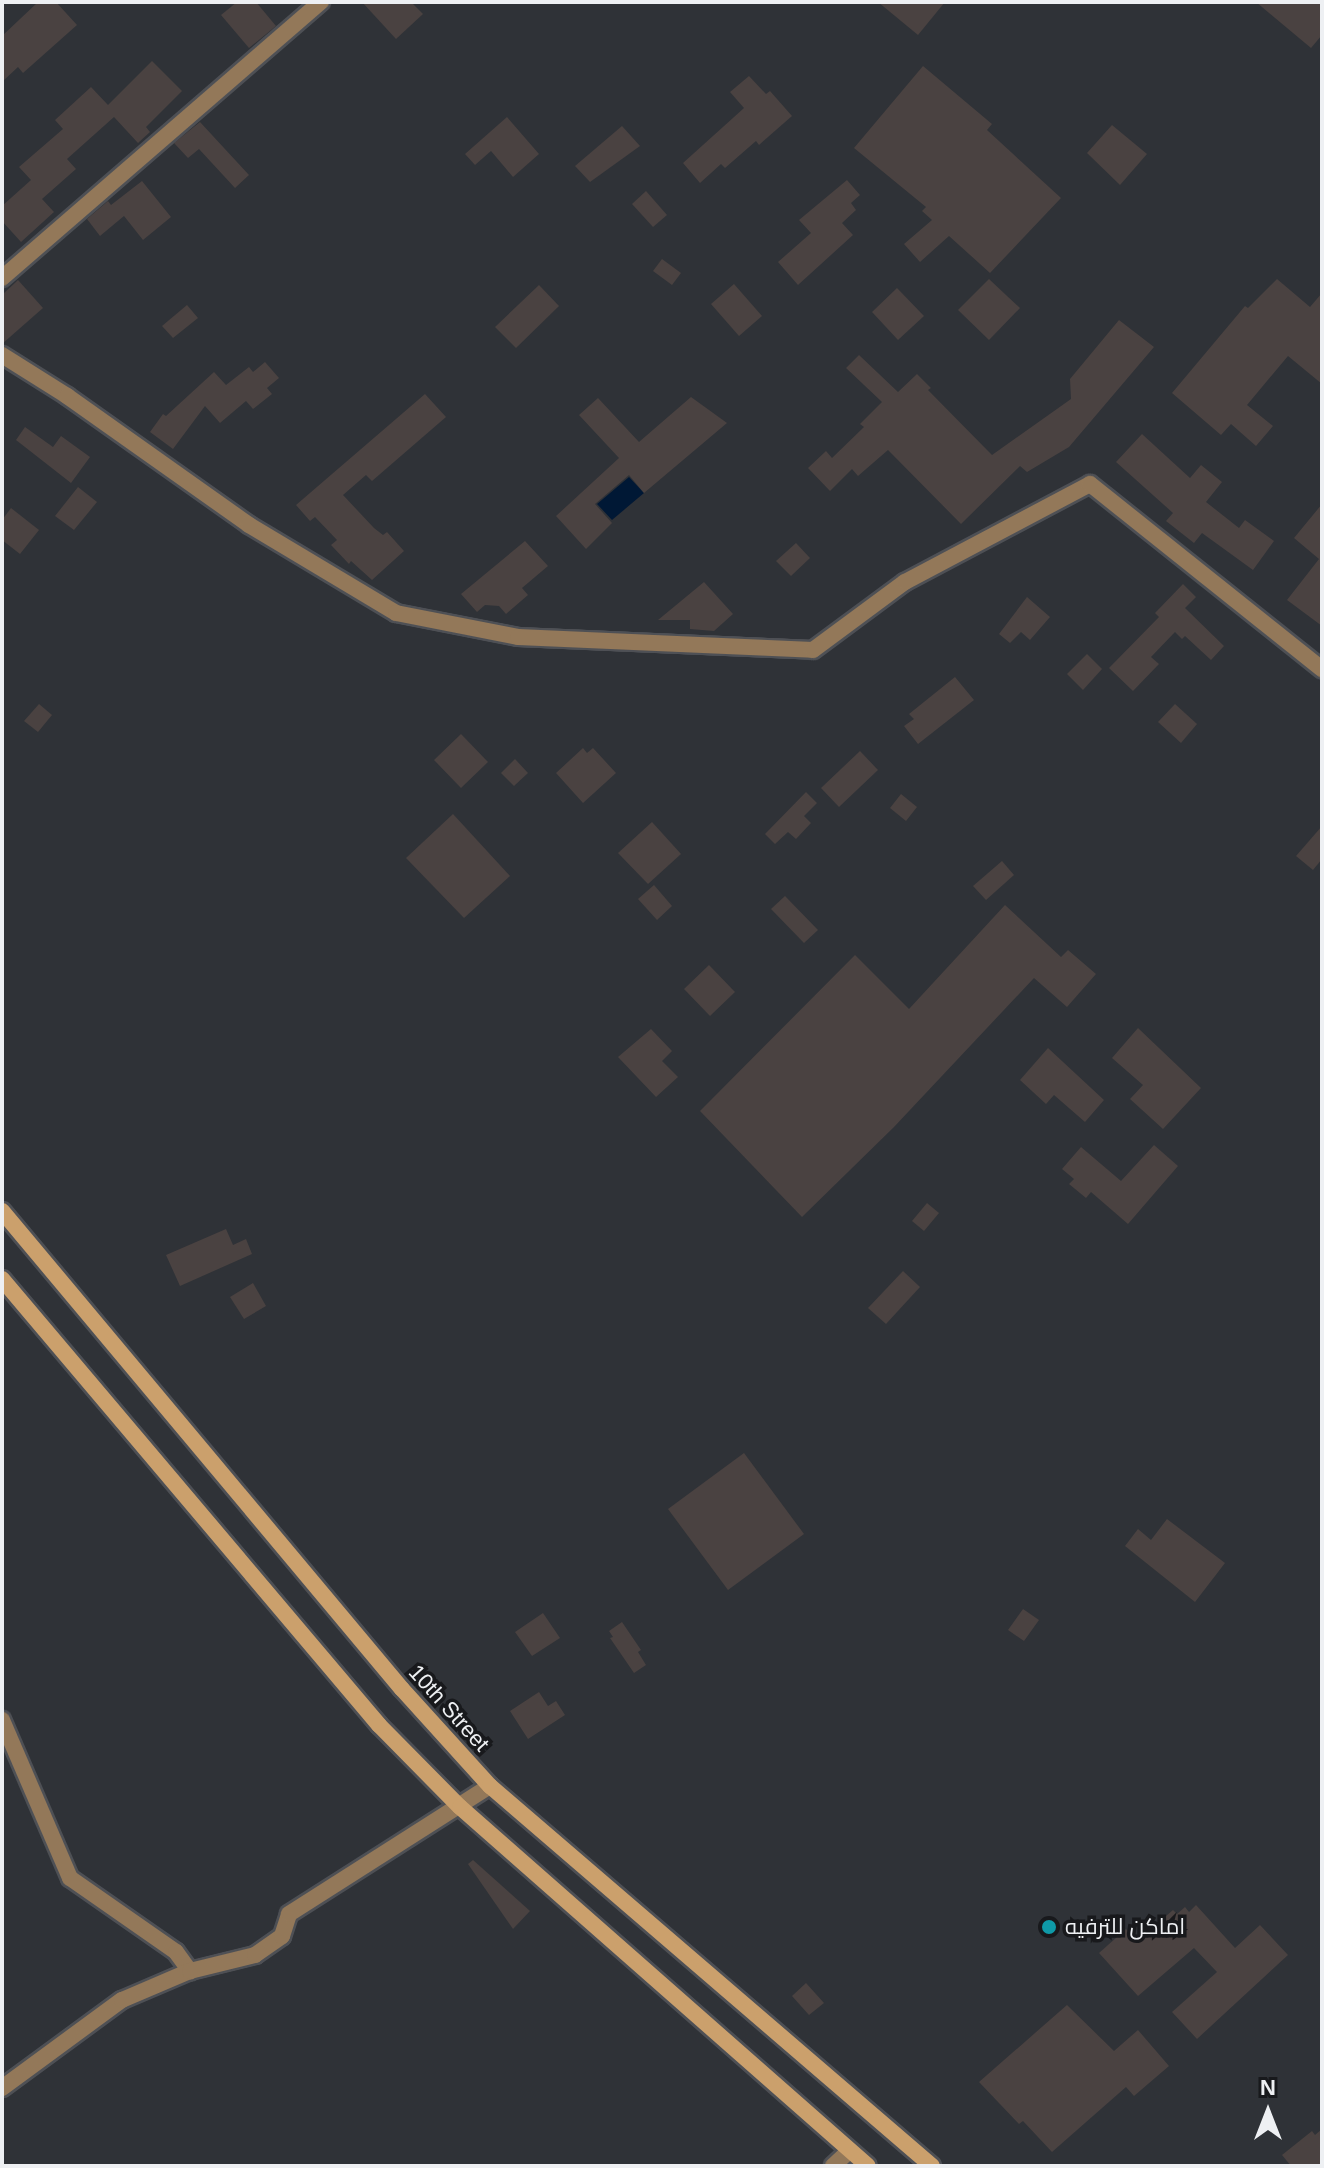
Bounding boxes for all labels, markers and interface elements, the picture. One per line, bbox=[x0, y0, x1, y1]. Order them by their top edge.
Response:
street label: 10th Street bbox=[403, 1659, 495, 1757]
place label: اماكن للترفيه bbox=[1065, 1914, 1185, 1940]
marker: اماكن للترفيه bbox=[1040, 1918, 1058, 1936]
north arrow bbox=[1228, 2072, 1308, 2152]
text: N bbox=[1260, 2075, 1276, 2100]

